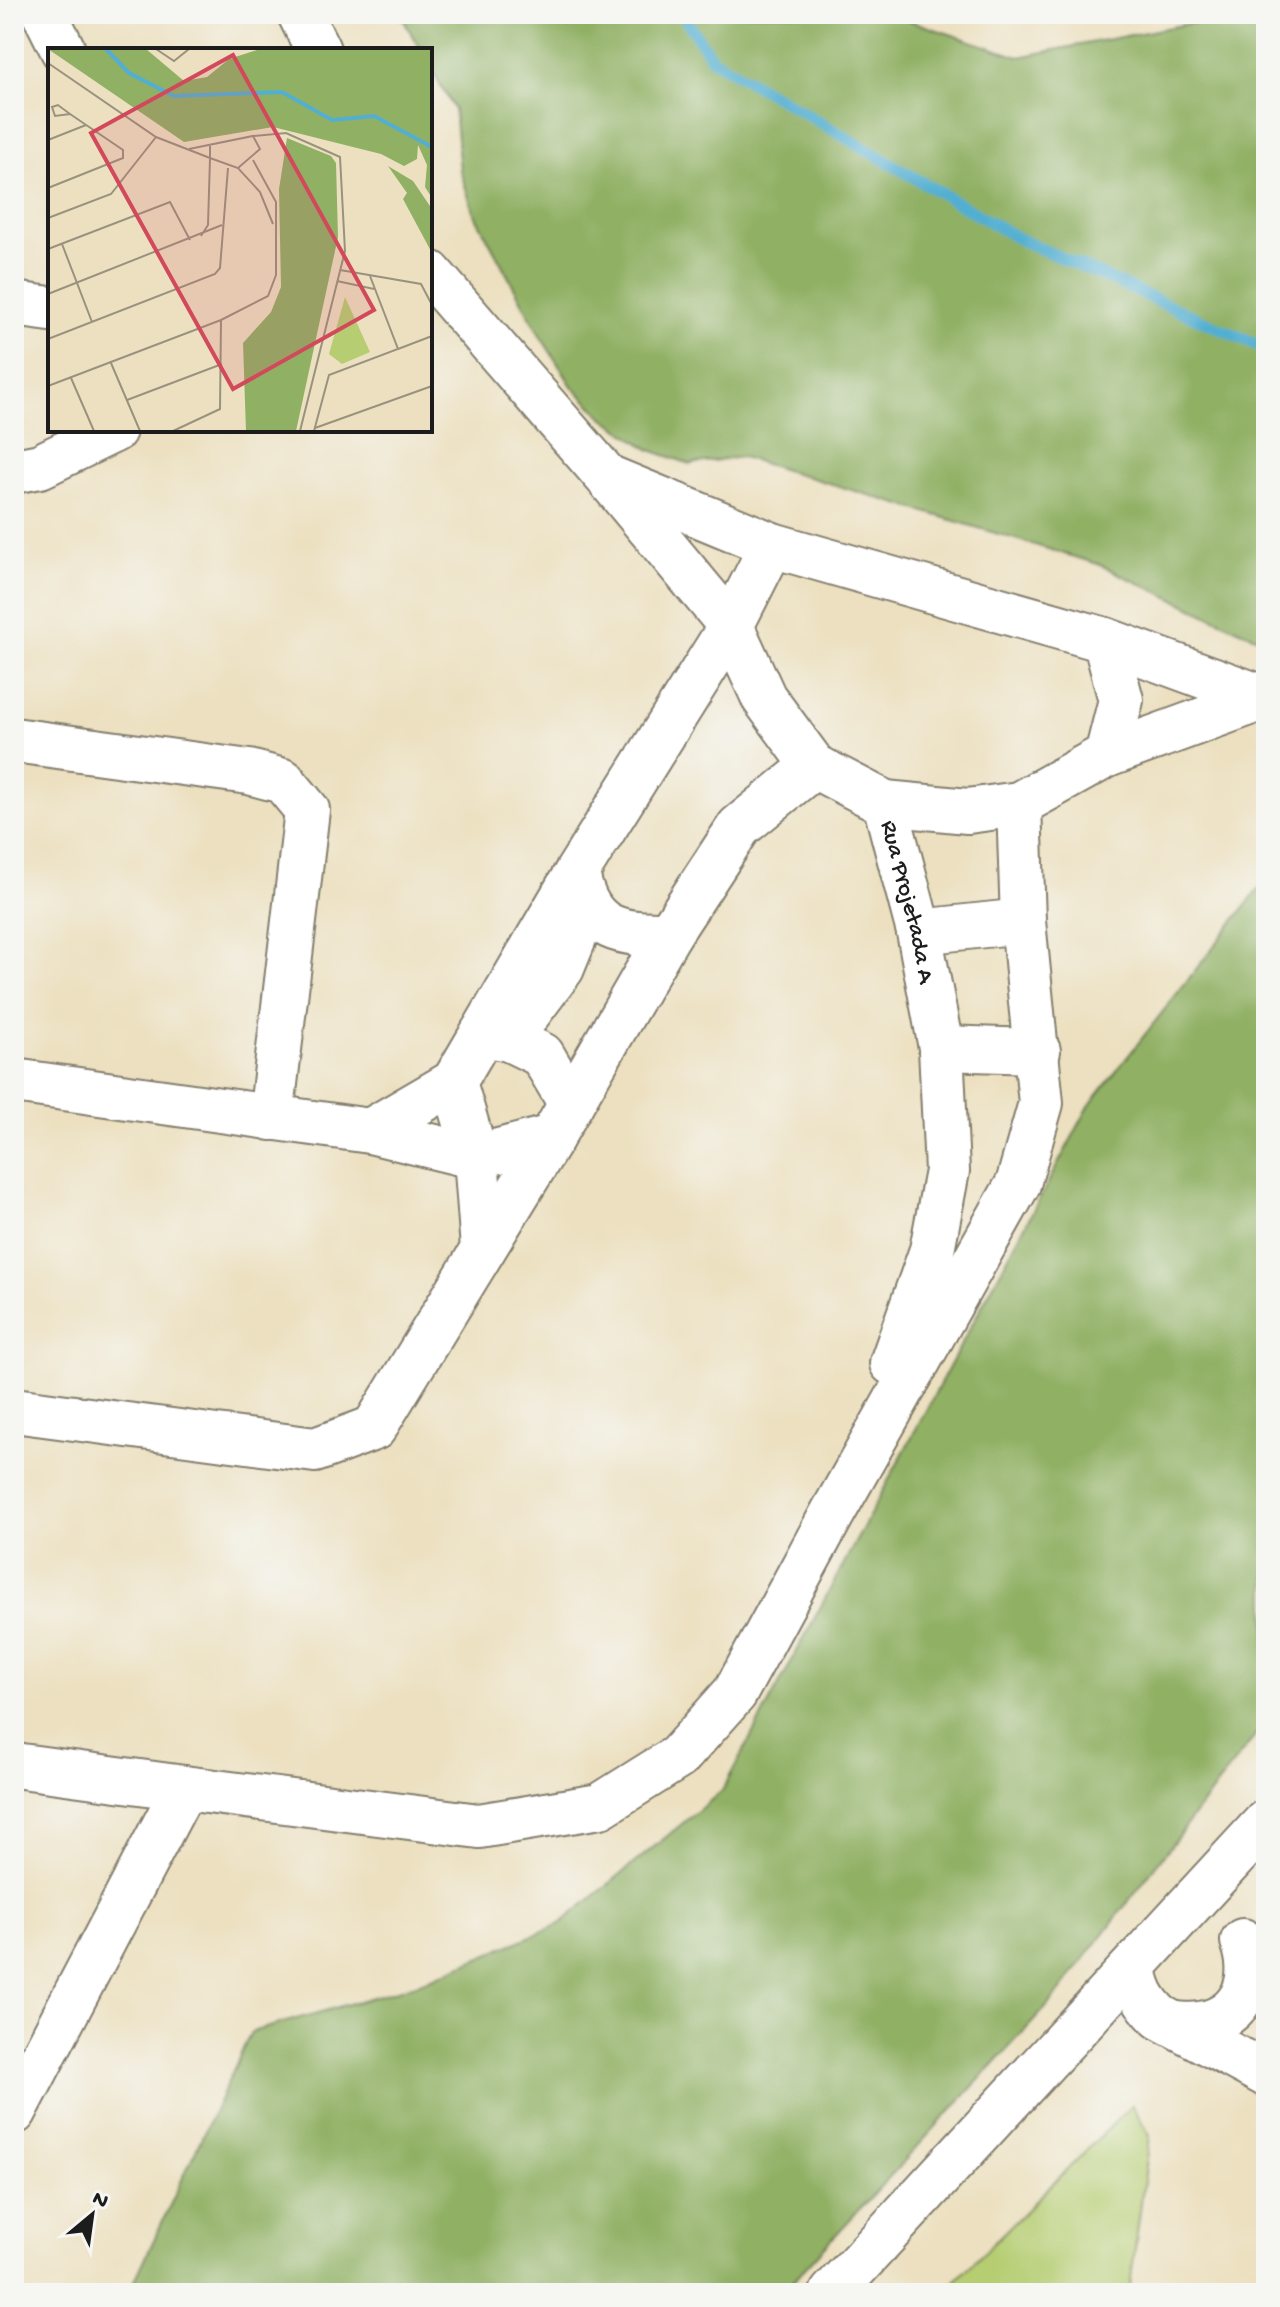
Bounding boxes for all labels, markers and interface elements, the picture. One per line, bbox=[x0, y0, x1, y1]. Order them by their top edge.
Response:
inset map bbox=[48, 48, 432, 432]
street label: Rua Projetada A bbox=[872, 818, 940, 988]
north arrow bbox=[52, 2175, 132, 2255]
text: N bbox=[87, 2186, 112, 2216]

